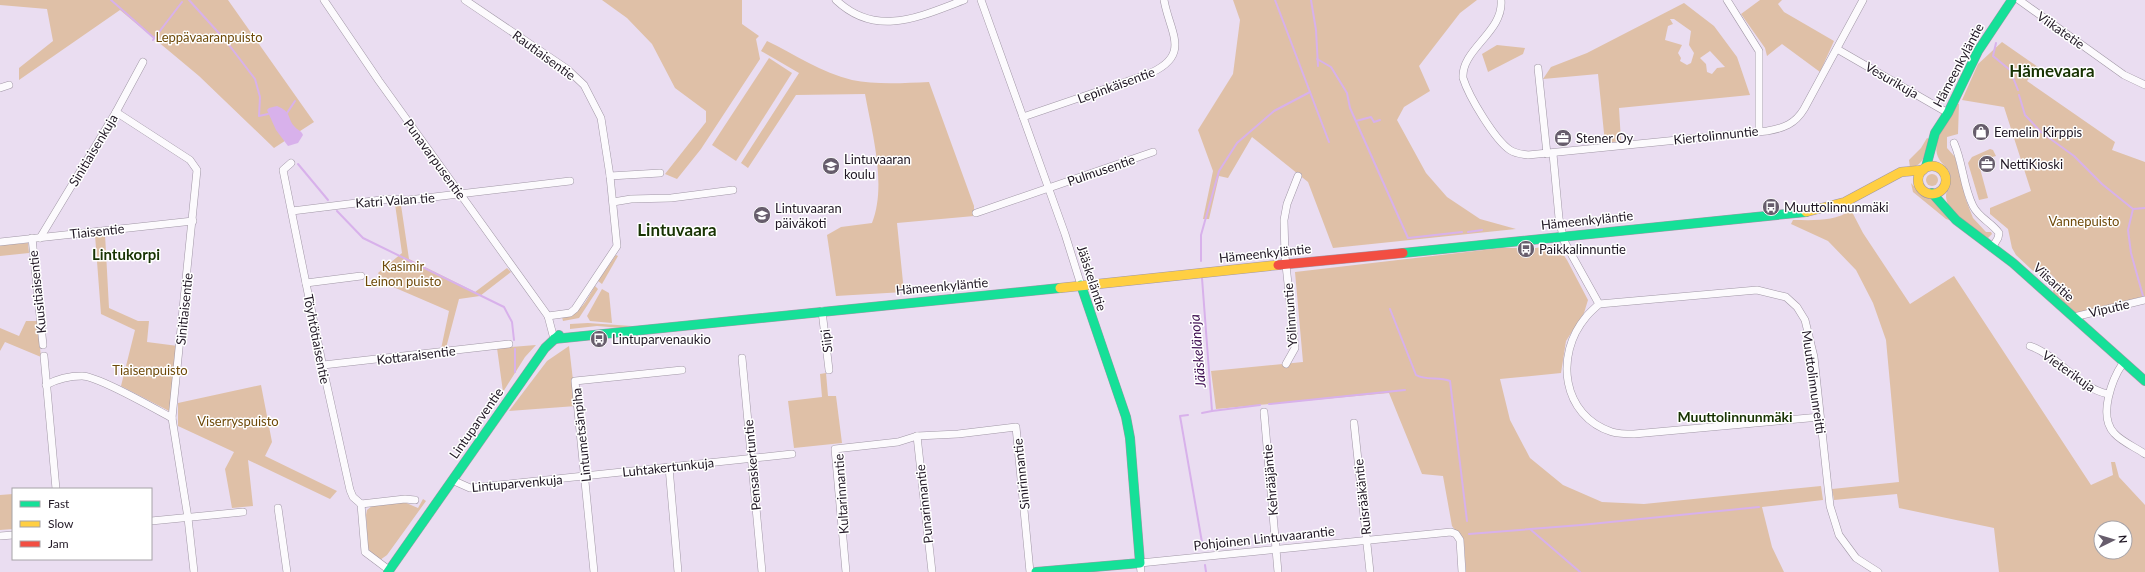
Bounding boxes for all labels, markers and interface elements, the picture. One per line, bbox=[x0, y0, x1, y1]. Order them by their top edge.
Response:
street label: Viikatetie bbox=[2034, 8, 2088, 52]
street label: Hämeenkyläntie bbox=[1929, 20, 1987, 110]
street label: Rautiaisentie bbox=[509, 27, 579, 83]
park label: Leppävaaranpuisto bbox=[155, 29, 263, 45]
street label: Vesurikuja bbox=[1863, 58, 1921, 102]
district label: Hämevaara bbox=[2009, 60, 2095, 81]
street label: Lepinkäisentie bbox=[1075, 64, 1157, 106]
street label: Sinitiaisenkuja bbox=[65, 111, 121, 189]
street label: Punavarpusentie bbox=[400, 116, 470, 202]
shop icon: Eemelin Kirppis bbox=[1971, 122, 1991, 142]
street label: Kiertolinnuntie bbox=[1673, 123, 1759, 147]
place label: Eemelin Kirppis bbox=[1994, 124, 2083, 140]
office icon: Stener Oy bbox=[1553, 128, 1573, 148]
place label: Stener Oy bbox=[1576, 130, 1634, 146]
place label: Lintuvaaran koulu bbox=[844, 151, 911, 182]
street label: Pulmusentie bbox=[1065, 151, 1137, 189]
office icon: NettiKioski bbox=[1977, 154, 1997, 174]
school or university icon: Lintuvaaran koulu bbox=[821, 156, 841, 176]
place label: NettiKioski bbox=[2000, 156, 2063, 172]
street label: Katri Valan tie bbox=[355, 189, 435, 211]
bus stop icon: Muuttolinnunmäki bbox=[1761, 197, 1781, 217]
place label: Muuttolinnunmäki bbox=[1784, 199, 1889, 215]
place label: Lintuvaaran päiväkoti bbox=[775, 200, 842, 231]
school or university icon: Lintuvaaran päiväkoti bbox=[752, 205, 772, 225]
street label: Hämeenkyläntie bbox=[1540, 207, 1634, 233]
park label: Vannepuisto bbox=[2049, 213, 2119, 229]
district label: Lintuvaara bbox=[637, 219, 717, 240]
street label: Tiaisentie bbox=[69, 220, 125, 242]
bus stop icon: Paikkalinnuntie bbox=[1516, 239, 1536, 259]
street label: Hämeenkyläntie bbox=[1218, 240, 1312, 266]
place label: Paikkalinnuntie bbox=[1539, 241, 1626, 257]
street label: Jääskeläntie bbox=[1074, 243, 1110, 313]
district label: Lintukorpi bbox=[92, 245, 160, 263]
street label: Kuusitiaisentie bbox=[25, 249, 49, 334]
park label: Kasimir Leinon puisto bbox=[365, 258, 441, 289]
street label: Viisaritie bbox=[2030, 259, 2078, 305]
street label: Sinitiaisentie bbox=[172, 272, 196, 346]
street label: Hämeenkyläntie bbox=[895, 274, 989, 298]
street label: Yölinnuntie bbox=[1280, 282, 1300, 348]
street label: Töyhtötiaisentie bbox=[300, 293, 334, 385]
street label: Viputie bbox=[2087, 296, 2131, 320]
water label: Jääskelänoja bbox=[1185, 314, 1209, 389]
street label: Siipi bbox=[817, 328, 835, 354]
bus stop icon: Lintuparvenaukio bbox=[589, 329, 609, 349]
street label: Muuttolinnunreitti bbox=[1799, 329, 1829, 435]
place label: Lintuparvenaukio bbox=[612, 331, 711, 347]
street label: Kottaraisentie bbox=[376, 342, 457, 368]
street label: Vieterikuja bbox=[2039, 347, 2099, 395]
park label: Tiaisenpuisto bbox=[112, 362, 188, 378]
street label: Lintuparventie bbox=[446, 384, 506, 461]
street label: Lintumetsänpiha bbox=[568, 387, 594, 483]
district label: Muuttolinnunmäki bbox=[1677, 408, 1793, 425]
park label: Viserryspuisto bbox=[197, 413, 279, 429]
street label: Pensaskertuntie bbox=[740, 419, 764, 511]
street label: Sinirinnantie bbox=[1009, 438, 1033, 510]
street label: Kehrääjäntie bbox=[1259, 444, 1281, 516]
street label: Kultarinnantie bbox=[830, 453, 852, 535]
street label: Luhtakertunkuja bbox=[621, 454, 715, 480]
street label: Ruisrääkäntie bbox=[1350, 458, 1374, 536]
street label: Punarinnantie bbox=[912, 463, 936, 544]
street label: Lintuparvenkuja bbox=[471, 471, 563, 495]
legend bbox=[12, 488, 152, 560]
text: Fast bbox=[48, 496, 70, 511]
text: Slow bbox=[48, 516, 74, 531]
north arrow bbox=[2093, 520, 2133, 560]
street label: Pohjoinen Lintuvaarantie bbox=[1193, 523, 1336, 553]
text: N bbox=[2117, 534, 2130, 544]
text: Jam bbox=[48, 536, 69, 551]

